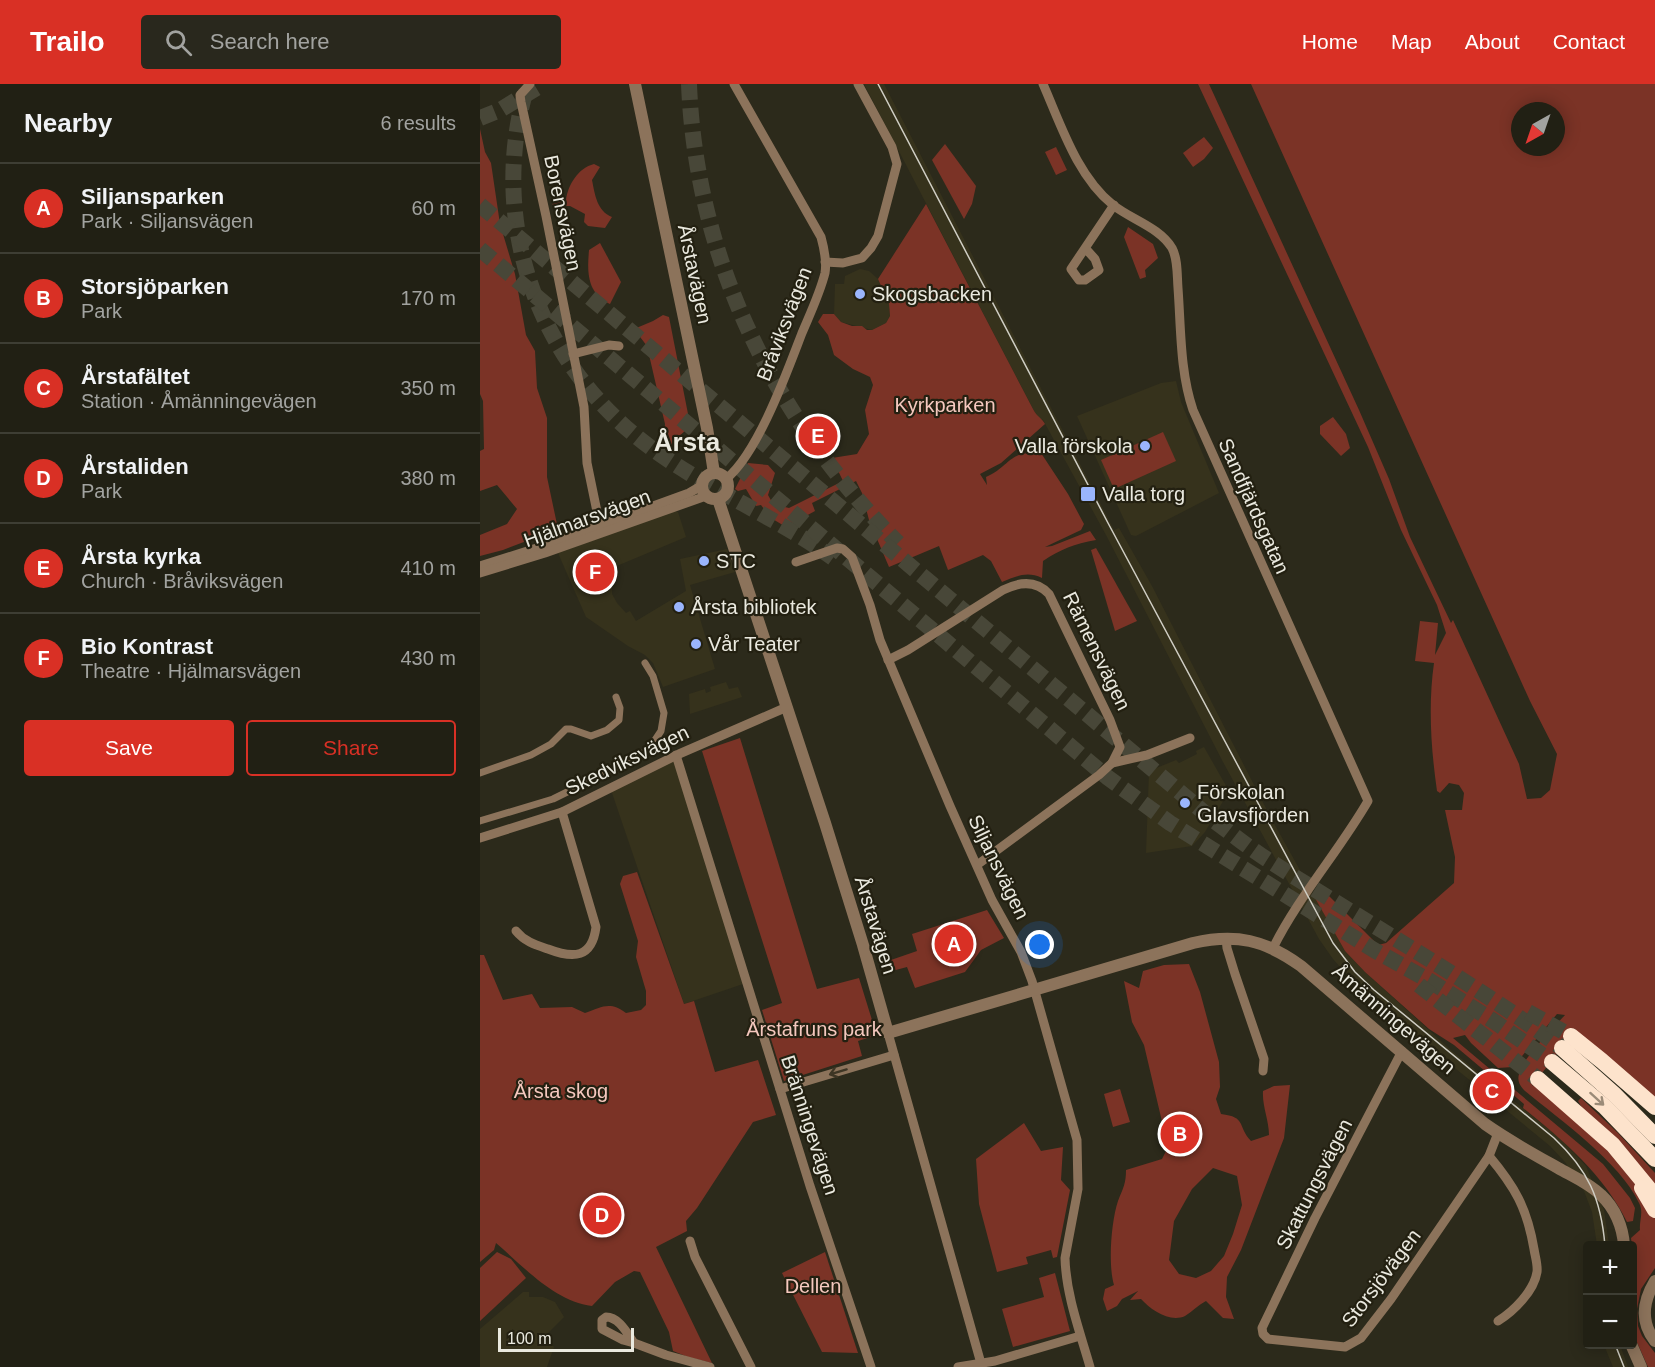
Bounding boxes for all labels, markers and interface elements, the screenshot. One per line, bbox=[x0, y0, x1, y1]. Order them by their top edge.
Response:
search box bbox=[141, 15, 561, 69]
text: Trailo bbox=[30, 26, 105, 57]
icon: search bbox=[162, 26, 195, 59]
text: Search here bbox=[210, 29, 330, 54]
text: Home bbox=[1302, 30, 1358, 53]
text: Map bbox=[1391, 30, 1432, 53]
text: About bbox=[1465, 30, 1520, 53]
text: Contact bbox=[1553, 30, 1625, 53]
north arrow bbox=[1511, 102, 1565, 156]
text: Nearby bbox=[24, 108, 112, 138]
text: 6 results bbox=[380, 112, 456, 134]
street label: Borensvägen bbox=[540, 153, 586, 273]
text: Siljansparken bbox=[81, 184, 224, 209]
text: A bbox=[36, 197, 51, 219]
text: 60 m bbox=[412, 197, 456, 219]
text: Park · Siljansvägen bbox=[81, 210, 253, 232]
street label: Årstavägen bbox=[674, 222, 716, 326]
street label: Bråviksvägen bbox=[752, 264, 816, 384]
text: Storsjöparken bbox=[81, 274, 229, 299]
place label: Skogsbacken bbox=[872, 283, 992, 305]
text: B bbox=[36, 287, 51, 309]
text: 170 m bbox=[400, 287, 456, 309]
marker: Skogsbacken bbox=[853, 287, 867, 301]
text: Park bbox=[81, 300, 122, 322]
text: Årstafältet bbox=[81, 364, 190, 389]
text: C bbox=[36, 377, 51, 399]
text: 350 m bbox=[400, 377, 456, 399]
text: Station · Åmänningevägen bbox=[81, 390, 317, 412]
park label: Kyrkparken bbox=[894, 394, 996, 416]
pin: E bbox=[798, 414, 838, 458]
district label: Årsta bbox=[654, 427, 721, 457]
place label: Valla förskola bbox=[1014, 435, 1134, 457]
street label: Sandfjärdsgatan bbox=[1214, 435, 1294, 577]
marker: Valla förskola bbox=[1138, 439, 1152, 453]
text: Årstaliden bbox=[81, 454, 189, 479]
text: D bbox=[36, 467, 51, 489]
text: 380 m bbox=[400, 467, 456, 489]
text: Park bbox=[81, 480, 122, 502]
place label: Valla torg bbox=[1102, 483, 1185, 505]
street label: Hjälmarsvägen bbox=[521, 485, 653, 551]
marker: Valla torg bbox=[1079, 485, 1097, 503]
text: Årsta kyrka bbox=[81, 544, 201, 569]
pin: F bbox=[576, 550, 614, 594]
place label: STC bbox=[716, 550, 756, 572]
marker: STC bbox=[697, 554, 711, 568]
text: E bbox=[37, 557, 50, 579]
text: 410 m bbox=[400, 557, 456, 579]
text: Church · Bråviksvägen bbox=[81, 570, 283, 592]
street label: Rämensvägen bbox=[1059, 588, 1135, 714]
place label: Årsta bibliotek bbox=[691, 596, 818, 618]
marker: Årsta bibliotek bbox=[672, 600, 686, 614]
place label: Vår Teater bbox=[708, 633, 800, 655]
text: Bio Kontrast bbox=[81, 634, 213, 659]
marker: Vår Teater bbox=[689, 637, 703, 651]
text: F bbox=[37, 647, 50, 669]
text: 430 m bbox=[400, 647, 456, 669]
text: Theatre · Hjälmarsvägen bbox=[81, 660, 301, 682]
button: Save bbox=[24, 720, 234, 776]
button: Share bbox=[246, 720, 456, 776]
street label: Skedviksvägen bbox=[562, 721, 692, 799]
place label: Förskolan Glavsfjorden bbox=[1197, 781, 1309, 826]
marker: Förskolan Glavsfjorden bbox=[1178, 796, 1192, 810]
street label: Siljansvägen bbox=[964, 811, 1034, 923]
street label: Årstavägen bbox=[851, 873, 901, 977]
pin: A bbox=[934, 922, 974, 966]
your location bbox=[1025, 930, 1054, 959]
street label: Åmänningevägen bbox=[1328, 960, 1460, 1078]
park label: Årstafruns park bbox=[746, 1018, 883, 1040]
street label: Bränningevägen bbox=[777, 1052, 843, 1198]
one-way arrow bbox=[829, 1067, 848, 1078]
pin: C bbox=[1472, 1068, 1512, 1114]
park label: Årsta skog bbox=[514, 1080, 608, 1102]
one-way arrow bbox=[1589, 1092, 1604, 1106]
pin: B bbox=[1160, 1112, 1200, 1156]
street label: Skattungsvägen bbox=[1272, 1115, 1356, 1253]
pin: D bbox=[582, 1192, 622, 1238]
street label: Storsjövägen bbox=[1337, 1225, 1425, 1331]
map controls bbox=[1583, 1241, 1637, 1349]
button: + bbox=[1583, 1241, 1637, 1295]
park label: Dellen bbox=[785, 1275, 841, 1297]
button: − bbox=[1583, 1295, 1637, 1349]
scale bar bbox=[498, 1325, 634, 1352]
text: 100 m bbox=[507, 1330, 551, 1347]

